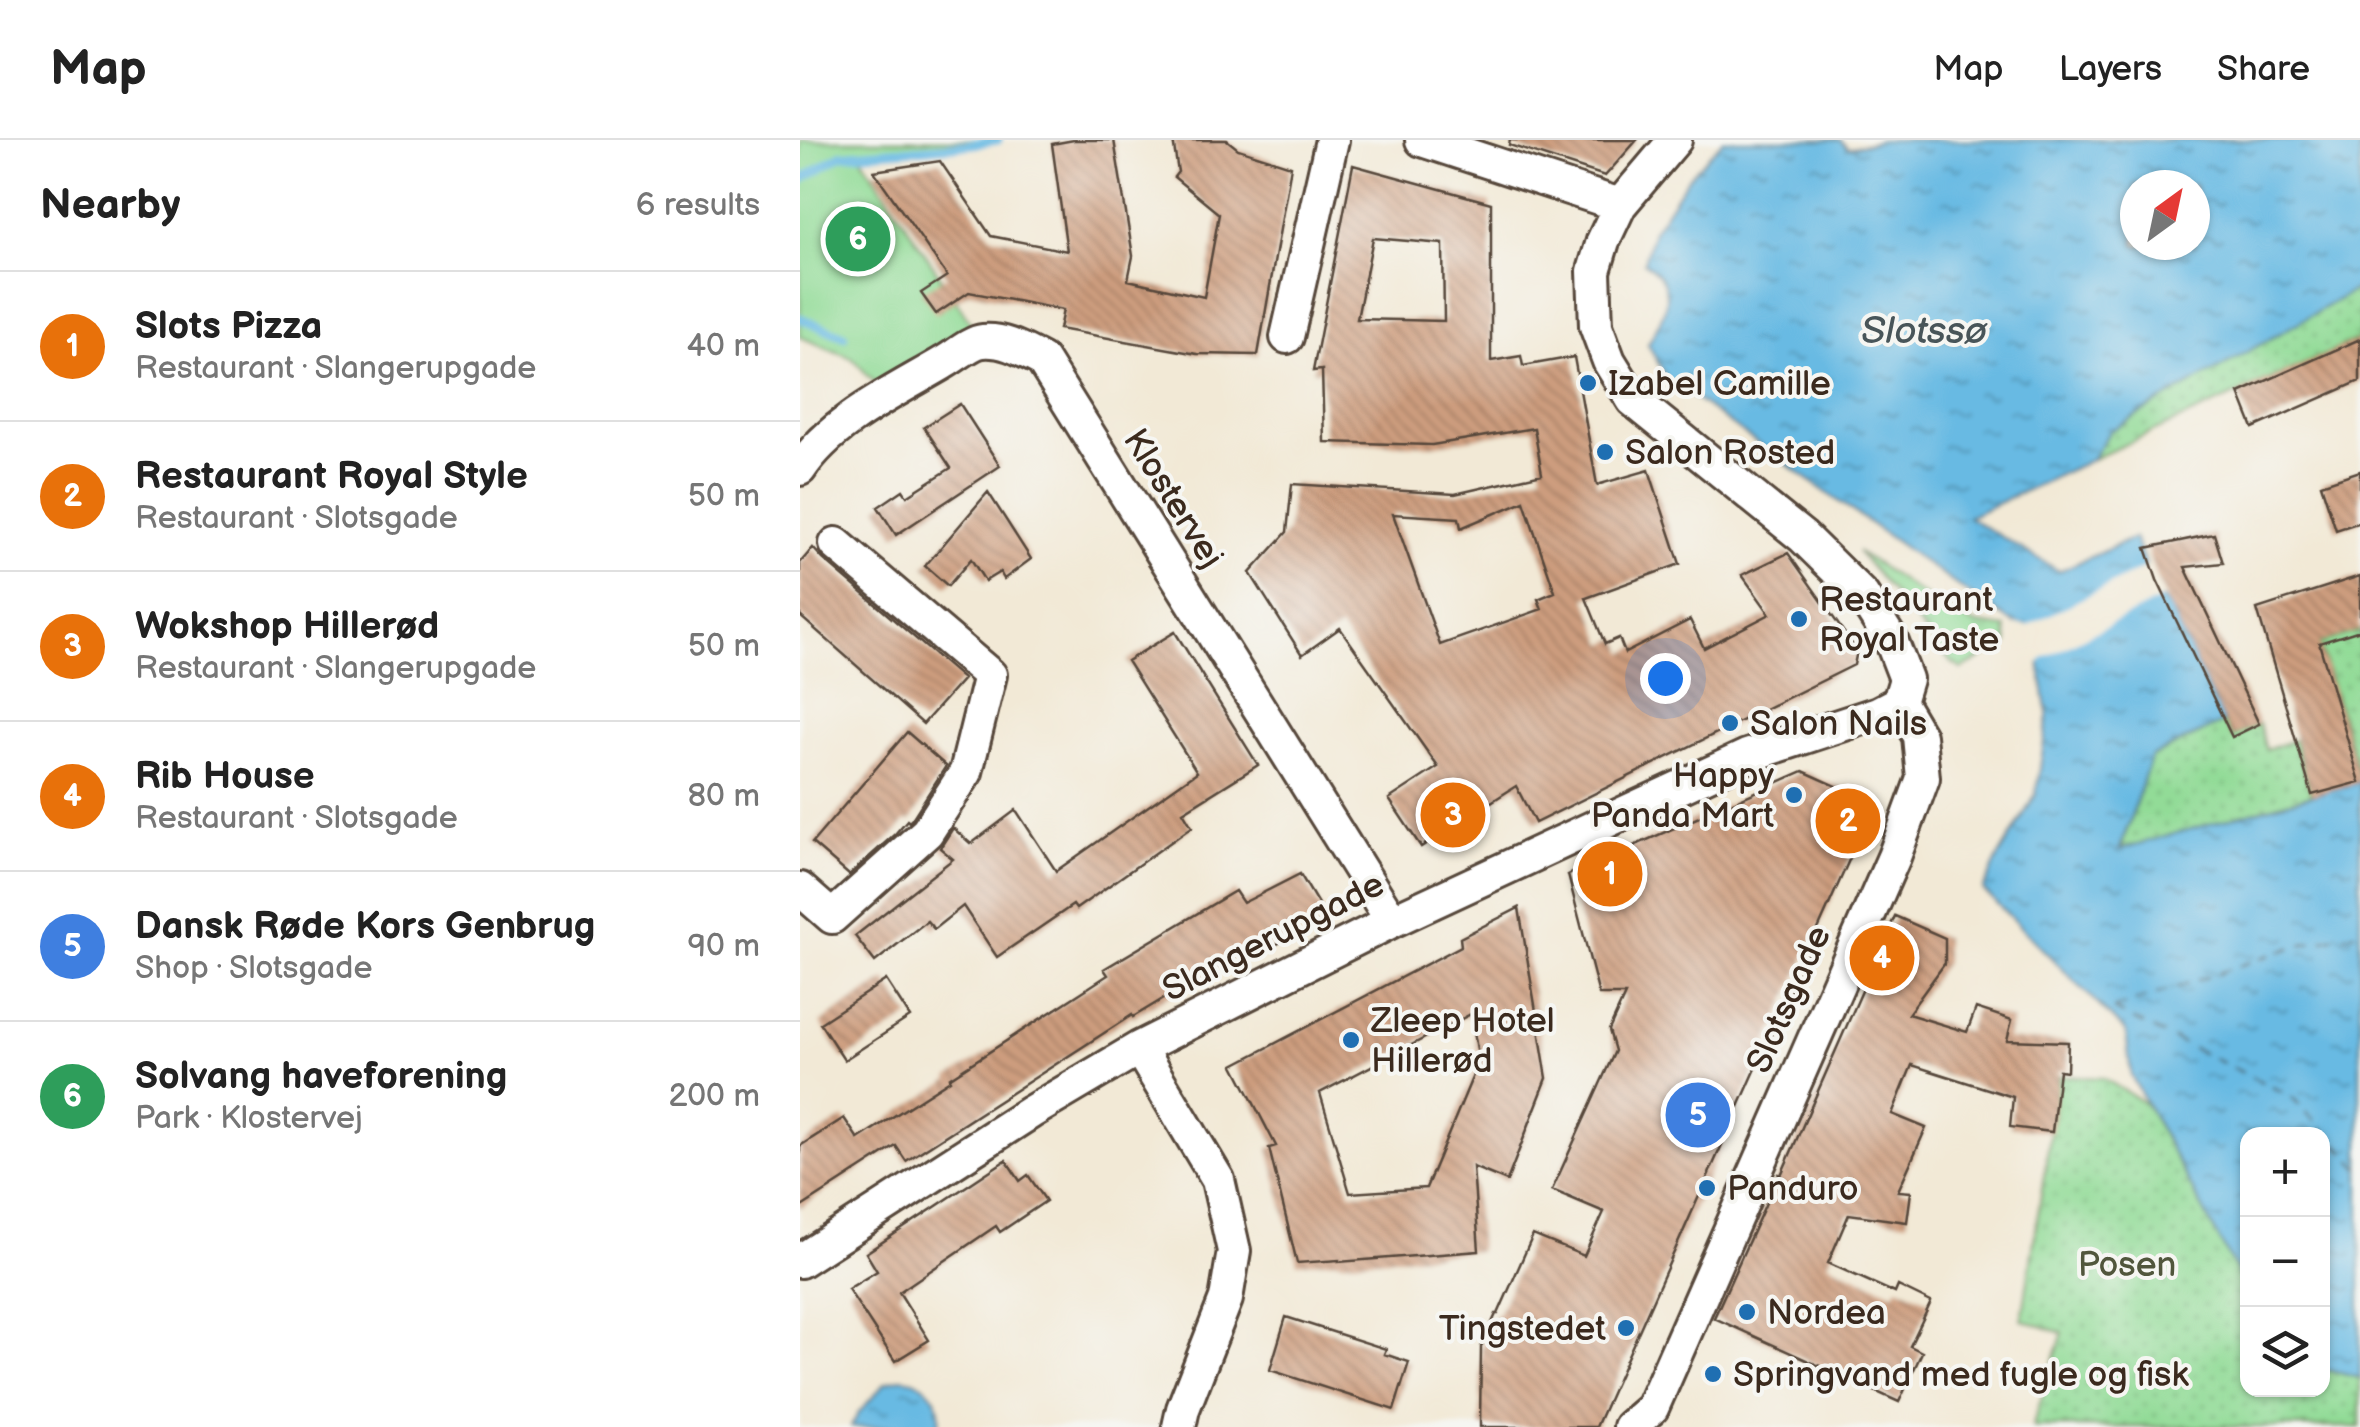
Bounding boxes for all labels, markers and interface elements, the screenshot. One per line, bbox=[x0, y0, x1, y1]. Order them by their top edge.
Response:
text: Map bbox=[50, 41, 146, 98]
text: Map bbox=[1933, 48, 2004, 91]
text: Layers bbox=[2059, 48, 2162, 91]
text: Share bbox=[2217, 48, 2310, 91]
north arrow bbox=[2120, 170, 2210, 260]
text: Nearby bbox=[40, 180, 180, 231]
text: 6 results bbox=[636, 186, 760, 225]
pin: 6 bbox=[826, 202, 890, 276]
text: Slots Pizza bbox=[135, 304, 322, 349]
water label: Slotssø bbox=[1861, 309, 1988, 354]
text: 1 bbox=[66, 327, 79, 366]
text: 40 m bbox=[687, 327, 760, 366]
text: Restaurant · Slangerupgade bbox=[135, 349, 536, 388]
place label: Izabel Camille bbox=[1608, 363, 1831, 406]
marker: Izabel Camille bbox=[1577, 372, 1599, 394]
street label: Klostervej bbox=[1113, 421, 1232, 576]
place label: Salon Rosted bbox=[1625, 432, 1835, 475]
marker: Salon Rosted bbox=[1594, 441, 1616, 463]
text: Restaurant Royal Style bbox=[135, 454, 528, 499]
text: 2 bbox=[63, 477, 82, 516]
text: 50 m bbox=[688, 477, 760, 516]
text: Restaurant · Slotsgade bbox=[135, 499, 458, 538]
place label: Restaurant Royal Taste bbox=[1819, 579, 1999, 662]
text: Wokshop Hillerød bbox=[135, 604, 439, 649]
marker: Restaurant Royal Taste bbox=[1788, 608, 1810, 630]
text: 3 bbox=[63, 627, 82, 666]
text: 50 m bbox=[688, 627, 760, 666]
text: Restaurant · Slangerupgade bbox=[135, 649, 536, 688]
your location bbox=[1640, 653, 1691, 704]
place label: Salon Nails bbox=[1750, 703, 1927, 746]
marker: Salon Nails bbox=[1719, 712, 1741, 734]
text: Rib House bbox=[135, 754, 315, 799]
place label: Happy Panda Mart bbox=[1591, 755, 1774, 838]
text: 4 bbox=[63, 777, 82, 816]
text: 80 m bbox=[687, 777, 760, 816]
pin: 3 bbox=[1420, 778, 1486, 852]
marker: Happy Panda Mart bbox=[1783, 784, 1805, 806]
pin: 2 bbox=[1816, 784, 1880, 858]
text: Restaurant · Slotsgade bbox=[135, 799, 458, 838]
pin: 1 bbox=[1578, 836, 1642, 912]
street label: Slangerupgade bbox=[1156, 863, 1392, 1012]
text: Dansk Røde Kors Genbrug bbox=[135, 904, 595, 949]
street label: Slotsgade bbox=[1738, 919, 1841, 1080]
pin: 4 bbox=[1850, 920, 1914, 996]
text: 5 bbox=[63, 927, 82, 966]
text: 90 m bbox=[688, 927, 760, 966]
text: Shop · Slotsgade bbox=[135, 949, 372, 988]
place label: Zleep Hotel Hillerød bbox=[1370, 1000, 1555, 1083]
marker: Zleep Hotel Hillerød bbox=[1340, 1029, 1362, 1051]
text: Solvang haveforening bbox=[135, 1054, 507, 1099]
text: 6 bbox=[63, 1077, 82, 1116]
text: 200 m bbox=[668, 1077, 760, 1116]
pin: 5 bbox=[1666, 1078, 1730, 1152]
text: Park · Klostervej bbox=[135, 1099, 363, 1138]
map controls bbox=[2240, 1127, 2330, 1397]
button: + bbox=[2240, 1127, 2330, 1217]
place label: Panduro bbox=[1727, 1168, 1859, 1211]
marker: Panduro bbox=[1696, 1177, 1718, 1199]
button: − bbox=[2240, 1217, 2330, 1307]
park label: Posen bbox=[2078, 1244, 2176, 1287]
place label: Nordea bbox=[1767, 1292, 1886, 1335]
marker: Nordea bbox=[1736, 1301, 1758, 1323]
button: layers bbox=[2240, 1307, 2330, 1397]
place label: Tingstedet bbox=[1439, 1308, 1606, 1351]
marker: Tingstedet bbox=[1615, 1317, 1637, 1339]
place label: Springvand med fugle og fisk bbox=[1733, 1354, 2189, 1397]
marker: Springvand med fugle og fisk bbox=[1702, 1363, 1724, 1385]

